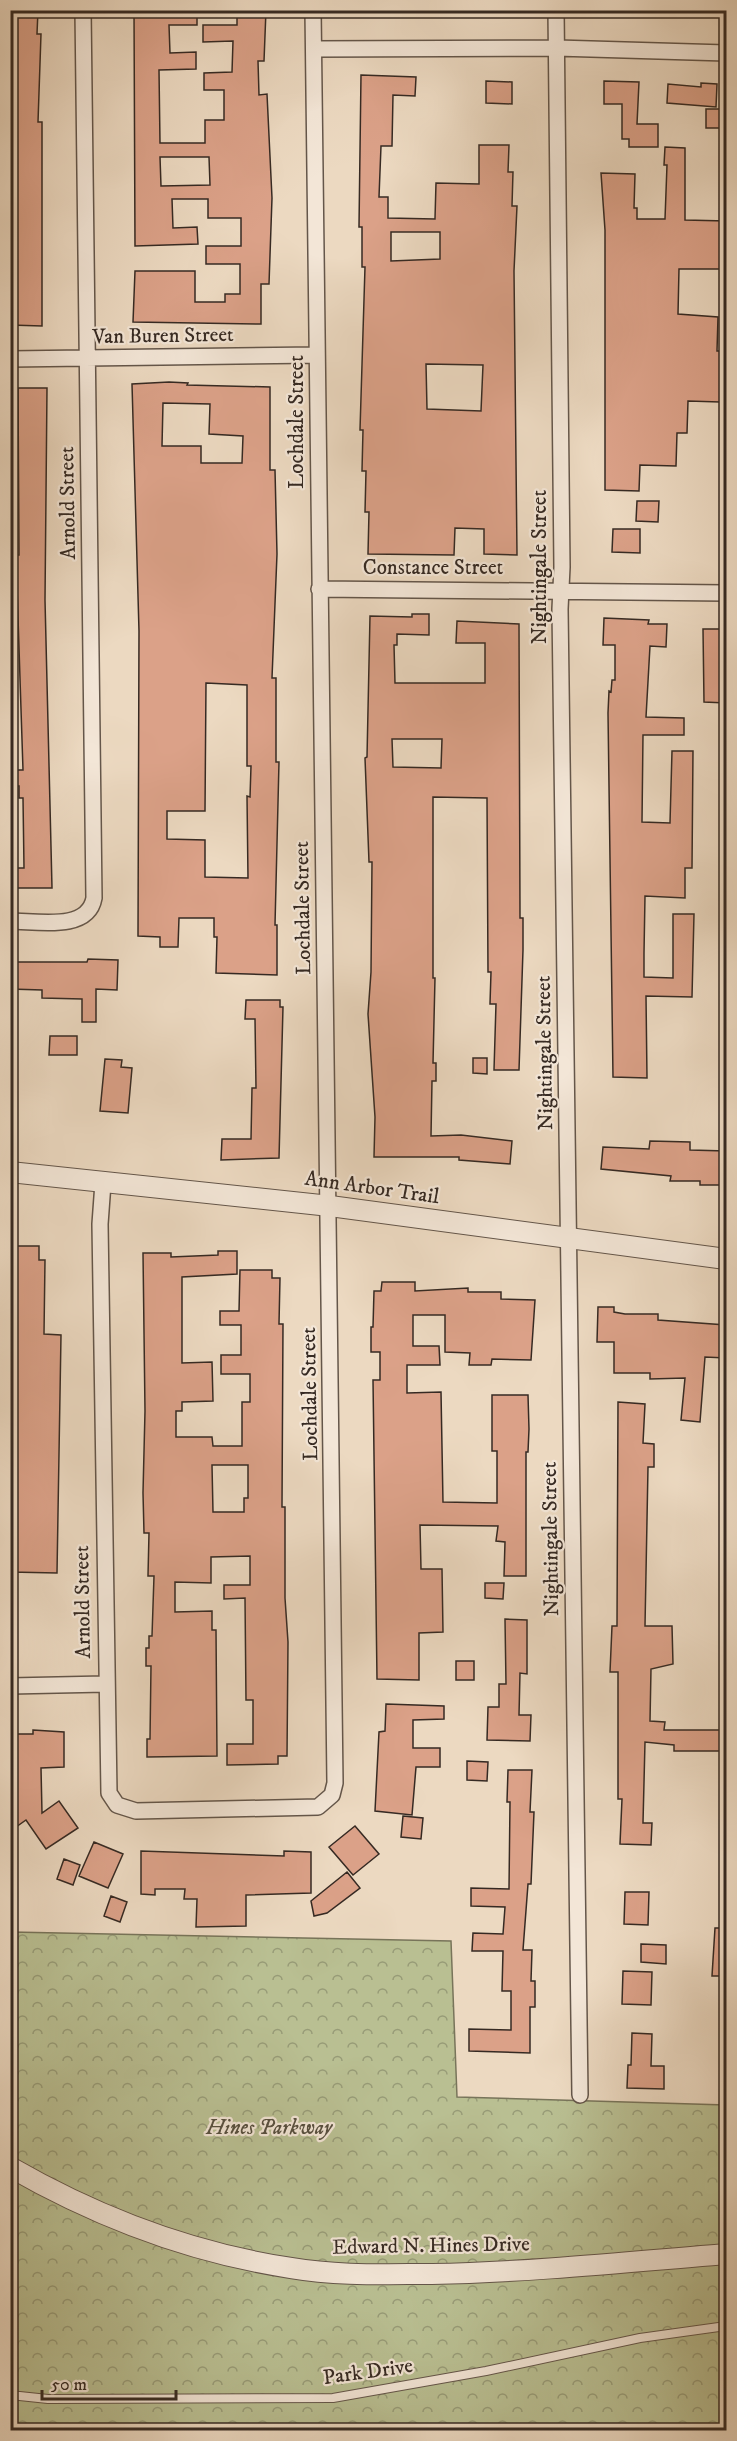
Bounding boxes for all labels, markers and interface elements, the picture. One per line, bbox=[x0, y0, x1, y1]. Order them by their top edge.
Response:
street label: Van Buren Street bbox=[91, 322, 234, 350]
street label: Lochdale Street bbox=[284, 355, 310, 489]
street label: Arnold Street bbox=[54, 446, 82, 560]
street label: Nightingale Street bbox=[527, 489, 553, 644]
street label: Constance Street bbox=[363, 555, 504, 581]
street label: Lochdale Street bbox=[289, 841, 317, 975]
street label: Nightingale Street bbox=[531, 975, 559, 1131]
street label: Ann Arbor Trail bbox=[303, 1166, 442, 1210]
street label: Lochdale Street bbox=[296, 1327, 324, 1461]
street label: Nightingale Street bbox=[537, 1461, 565, 1617]
street label: Arnold Street bbox=[69, 1545, 97, 1659]
park label: Hines Parkway bbox=[205, 2115, 334, 2141]
street label: Edward N. Hines Drive bbox=[332, 2231, 530, 2261]
street label: Park Drive bbox=[321, 2353, 415, 2391]
scale bar bbox=[42, 2363, 176, 2401]
text: 50 m bbox=[51, 2374, 87, 2396]

